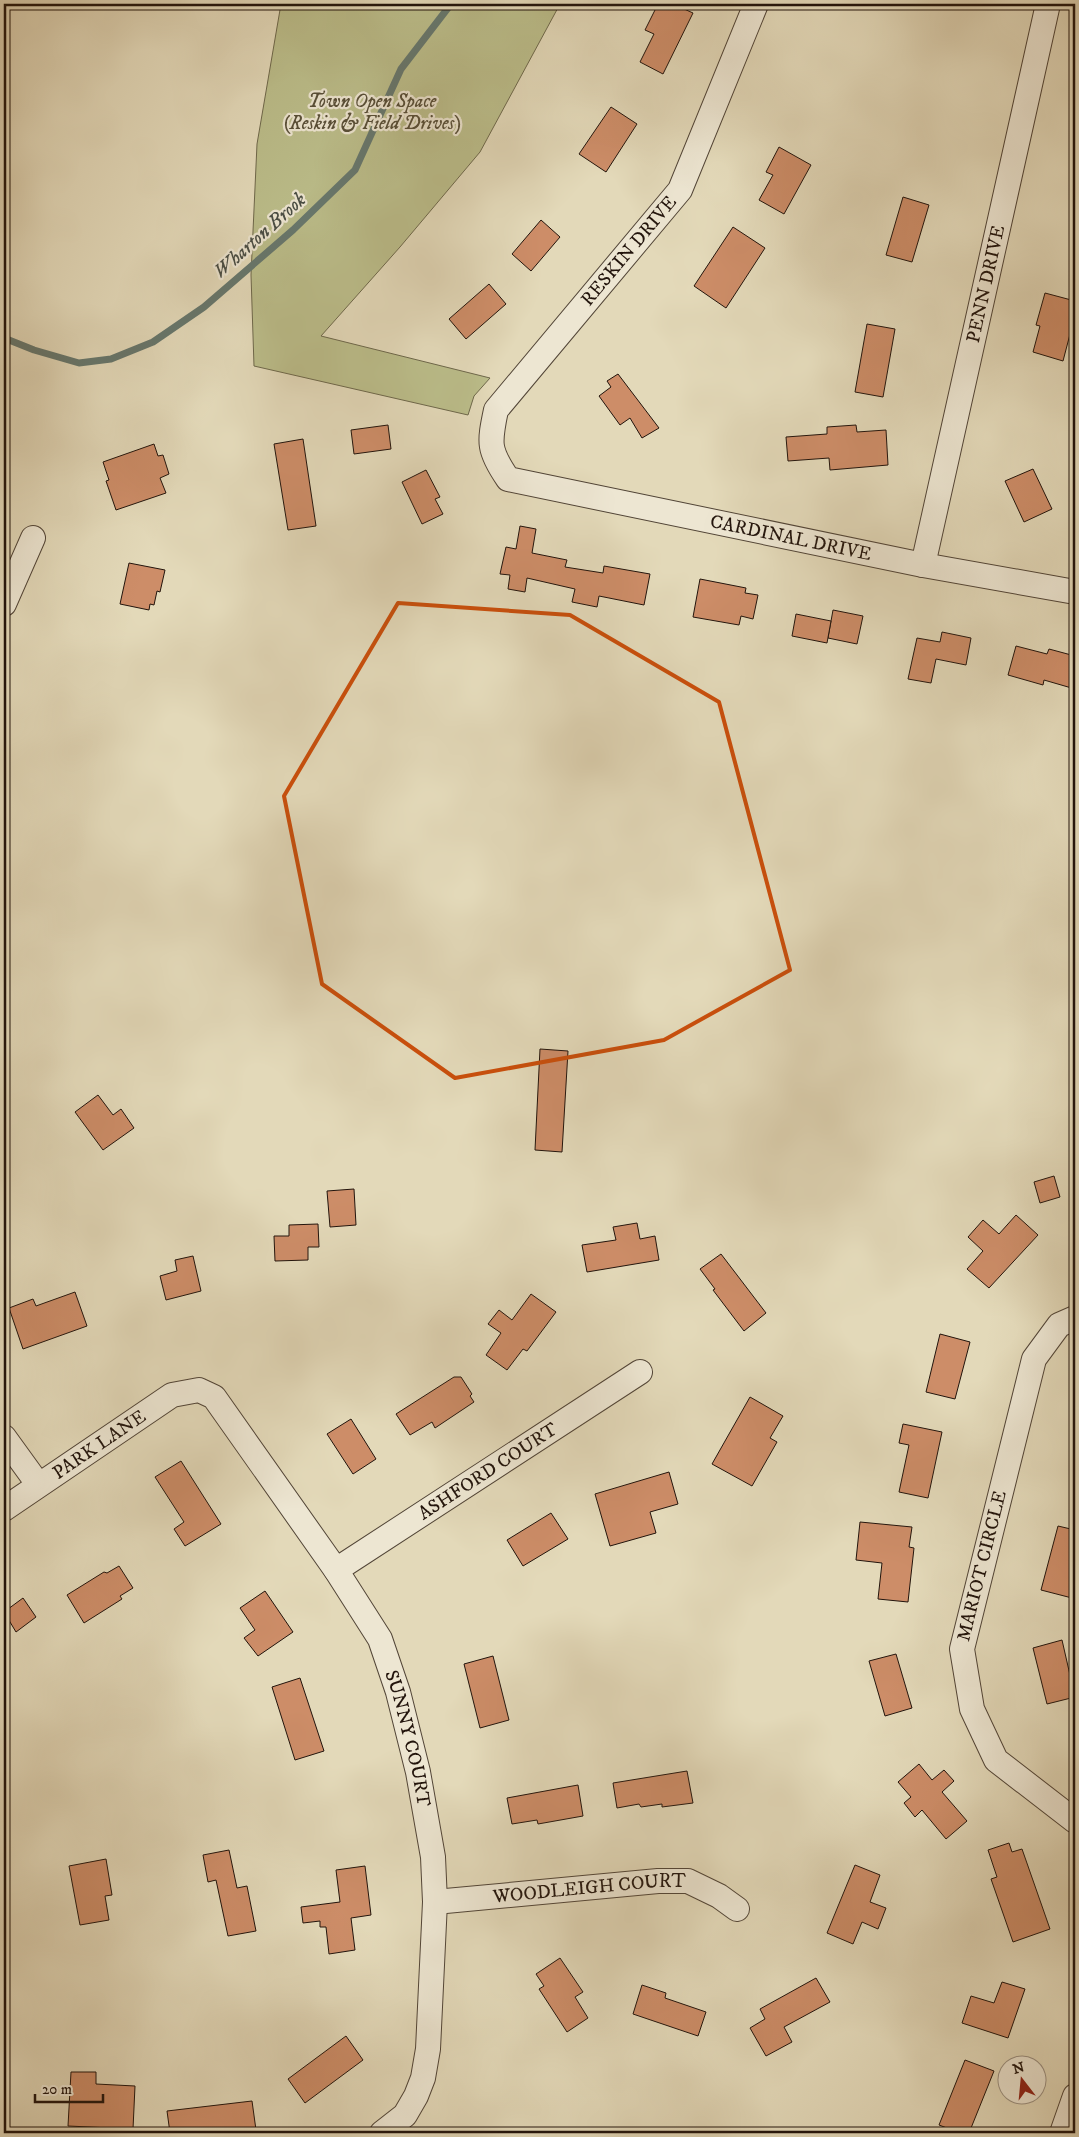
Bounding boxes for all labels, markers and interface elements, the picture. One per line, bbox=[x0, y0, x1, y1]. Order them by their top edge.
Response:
park label: Town Open Space (Reskin & Field Drives) bbox=[284, 90, 460, 135]
water label: Wharton Brook bbox=[208, 187, 312, 284]
street label: RESKIN DRIVE bbox=[576, 191, 682, 311]
street label: PENN DRIVE bbox=[961, 223, 1010, 345]
street label: CARDINAL DRIVE bbox=[708, 510, 874, 566]
street label: PARK LANE bbox=[48, 1405, 150, 1484]
street label: ASHFORD COURT bbox=[414, 1417, 562, 1525]
street label: MARIOT CIRCLE bbox=[952, 1488, 1012, 1644]
street label: SUNNY COURT bbox=[380, 1667, 435, 1809]
street label: WOODLEIGH COURT bbox=[491, 1869, 686, 1908]
north arrow bbox=[996, 2054, 1046, 2104]
text: N bbox=[1011, 2058, 1027, 2079]
scale bar bbox=[35, 2072, 102, 2104]
text: 20 m bbox=[42, 2080, 72, 2099]

